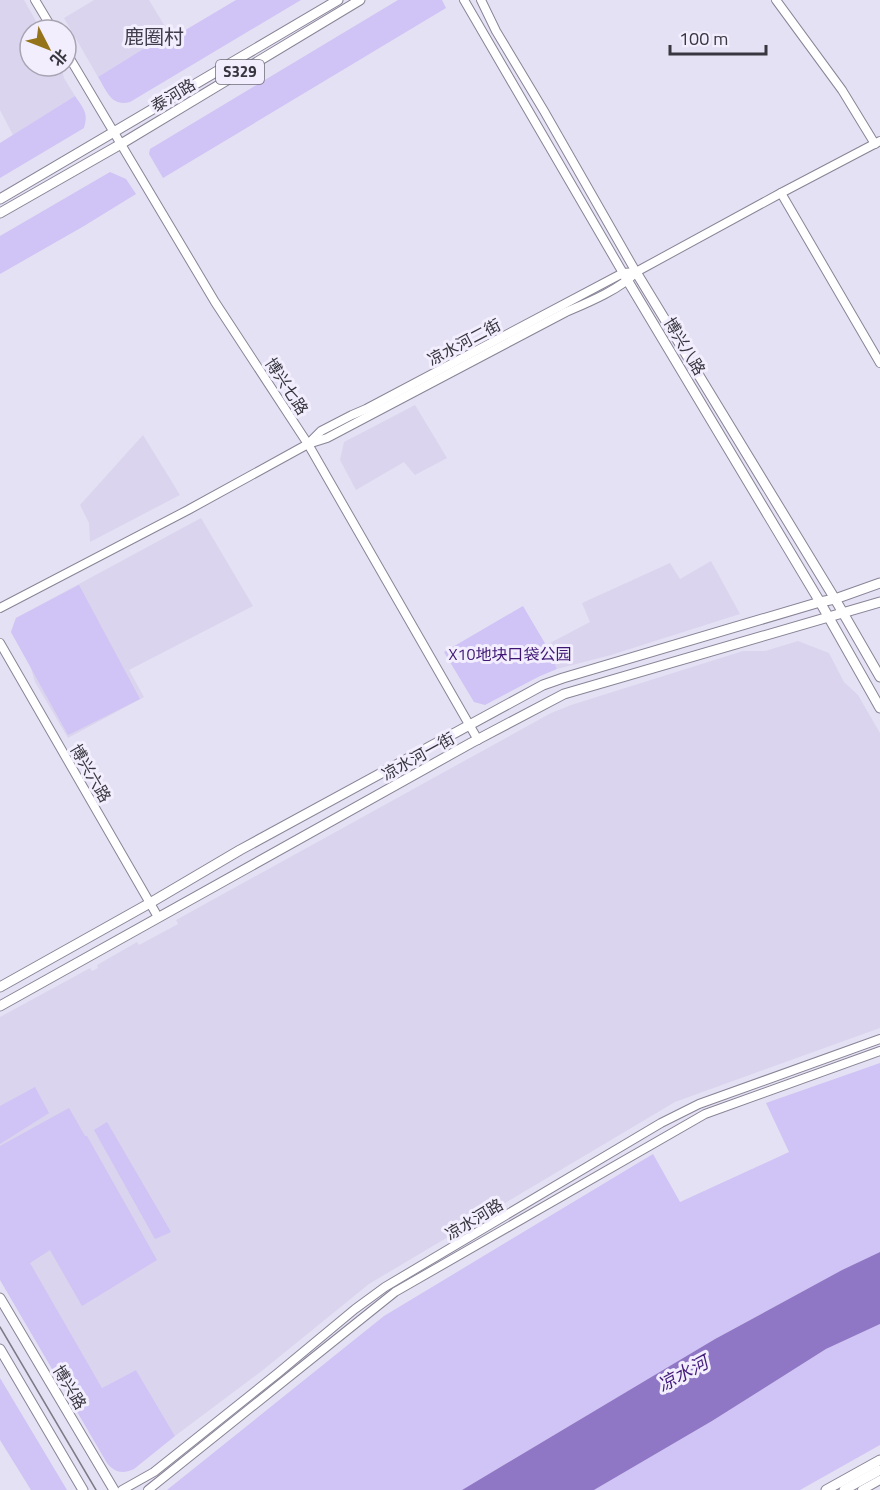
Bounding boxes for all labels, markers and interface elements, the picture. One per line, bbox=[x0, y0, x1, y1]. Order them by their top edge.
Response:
north arrow bbox=[18, 18, 78, 78]
scale bar bbox=[670, 18, 766, 56]
district label: 鹿圈村 bbox=[124, 21, 184, 52]
text: 100 m bbox=[679, 25, 728, 52]
text: 北 bbox=[45, 44, 73, 72]
road number: S329 bbox=[216, 60, 264, 84]
street label: 泰河路 bbox=[146, 72, 200, 118]
street label: 博兴八路 bbox=[658, 312, 712, 380]
street label: 凉水河二街 bbox=[423, 313, 505, 371]
street label: 博兴七路 bbox=[260, 353, 314, 419]
park label: X10地块口袋公园 bbox=[449, 642, 571, 666]
street label: 凉水河一街 bbox=[377, 726, 459, 786]
street label: 博兴六路 bbox=[65, 739, 117, 807]
street label: 凉水河路 bbox=[440, 1192, 508, 1246]
water label: 凉水河 bbox=[653, 1348, 716, 1398]
street label: 博兴路 bbox=[47, 1360, 93, 1414]

